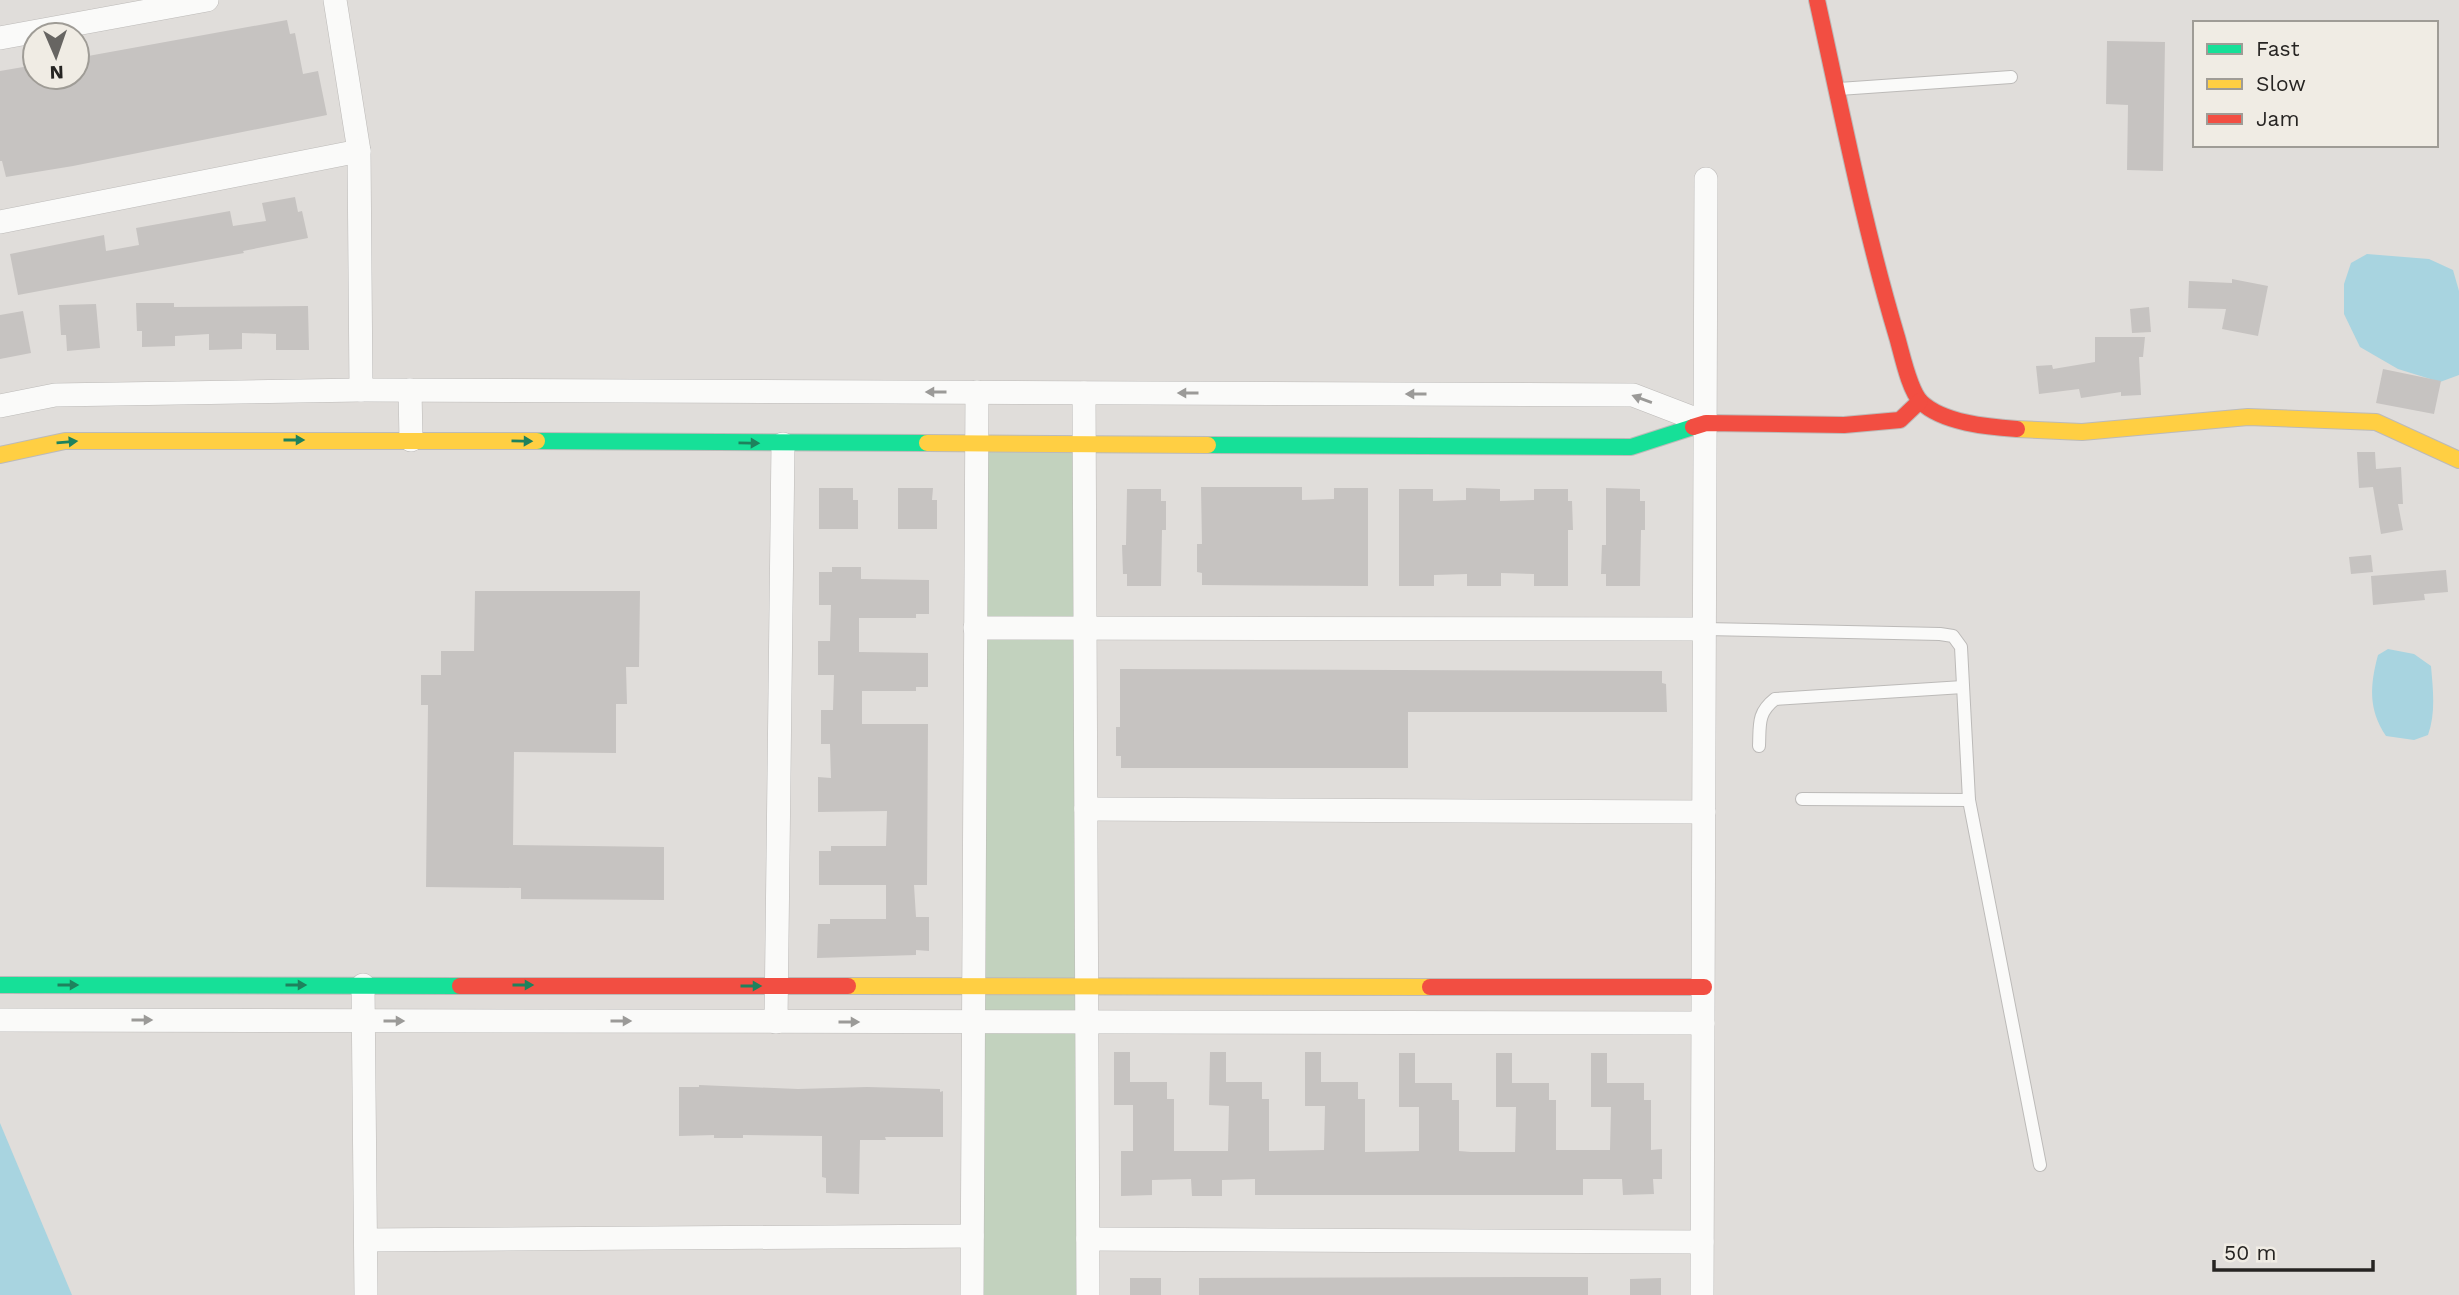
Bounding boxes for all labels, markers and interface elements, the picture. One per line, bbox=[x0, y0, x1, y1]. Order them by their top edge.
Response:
north arrow bbox=[21, 21, 91, 91]
legend bbox=[2193, 21, 2438, 147]
text: Fast bbox=[2256, 36, 2300, 61]
text: N bbox=[49, 61, 64, 84]
text: Slow bbox=[2256, 71, 2306, 96]
text: Jam bbox=[2256, 106, 2299, 131]
one-way arrow bbox=[925, 386, 947, 398]
one-way arrow bbox=[1177, 387, 1199, 399]
one-way arrow bbox=[1404, 388, 1426, 400]
one-way arrow bbox=[1632, 393, 1653, 404]
one-way arrow bbox=[284, 434, 306, 446]
one-way arrow bbox=[511, 435, 533, 447]
one-way arrow bbox=[56, 436, 78, 447]
one-way arrow bbox=[739, 437, 761, 449]
one-way arrow bbox=[57, 979, 79, 991]
one-way arrow bbox=[285, 979, 307, 991]
one-way arrow bbox=[512, 979, 534, 991]
one-way arrow bbox=[740, 980, 762, 992]
one-way arrow bbox=[131, 1014, 153, 1026]
one-way arrow bbox=[383, 1015, 405, 1027]
one-way arrow bbox=[610, 1015, 632, 1027]
one-way arrow bbox=[838, 1016, 860, 1028]
scale bar bbox=[2214, 1228, 2373, 1272]
text: 50 m bbox=[2224, 1240, 2276, 1265]

